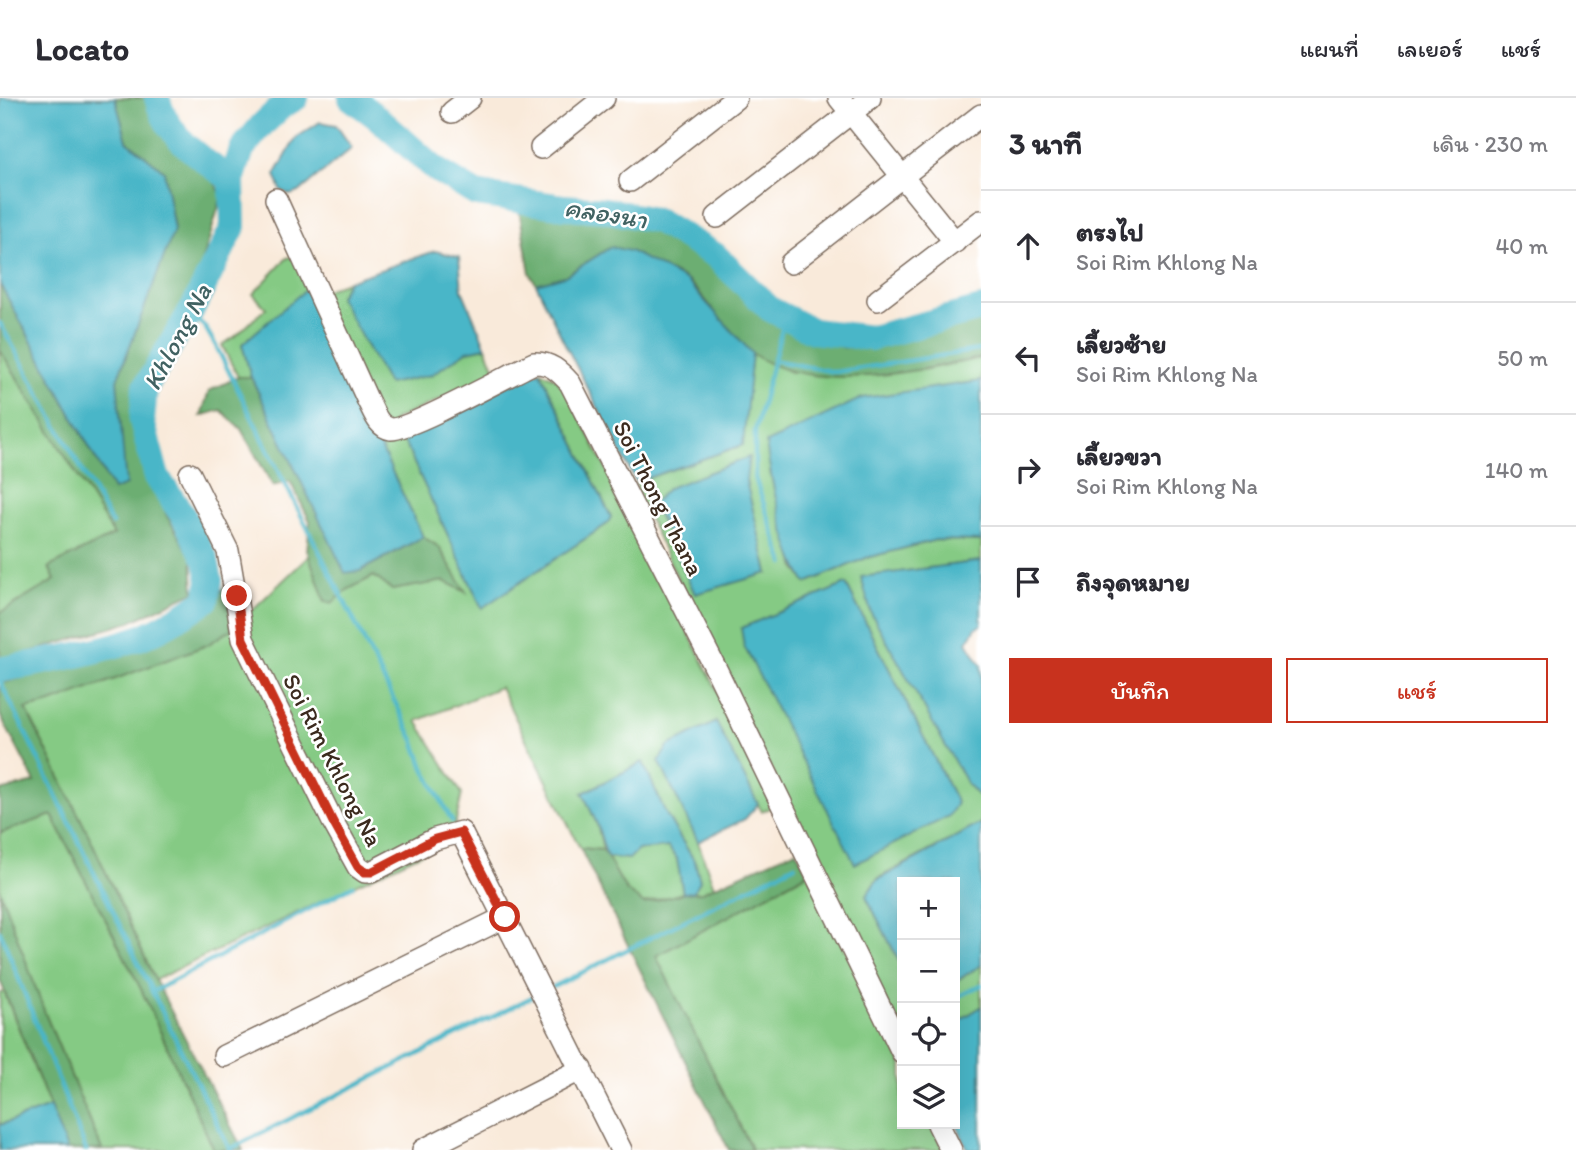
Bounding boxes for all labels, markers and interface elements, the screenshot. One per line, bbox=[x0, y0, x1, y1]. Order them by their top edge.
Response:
text: Locato bbox=[35, 29, 129, 68]
text: แผนที่ bbox=[1300, 34, 1359, 63]
text: เลเยอร์ bbox=[1397, 34, 1463, 63]
text: แชร์ bbox=[1501, 34, 1541, 63]
text: 3 นาที bbox=[1009, 125, 1082, 162]
text: เดิน · 230 m bbox=[1432, 130, 1548, 158]
water label: คลองนา bbox=[563, 191, 651, 235]
text: ตรงไป bbox=[1076, 216, 1144, 248]
icon: ahead bbox=[1009, 227, 1047, 265]
text: 40 m bbox=[1495, 232, 1548, 260]
text: Soi Rim Khlong Na bbox=[1076, 248, 1258, 276]
water label: Khlong Na bbox=[136, 277, 219, 396]
text: เลี้ยวซ้าย bbox=[1076, 328, 1166, 360]
icon: left bbox=[1009, 339, 1047, 377]
text: 50 m bbox=[1497, 344, 1548, 372]
text: Soi Rim Khlong Na bbox=[1076, 360, 1258, 388]
street label: Soi Thong Thana bbox=[608, 416, 711, 580]
text: เลี้ยวขวา bbox=[1076, 440, 1162, 472]
icon: right bbox=[1009, 451, 1047, 489]
text: 140 m bbox=[1485, 456, 1548, 484]
text: Soi Rim Khlong Na bbox=[1076, 472, 1258, 500]
icon: arrive bbox=[1009, 563, 1047, 601]
text: ถึงจุดหมาย bbox=[1076, 566, 1190, 598]
route end bbox=[221, 580, 252, 611]
button: บันทึก bbox=[1009, 658, 1272, 723]
button: แชร์ bbox=[1286, 658, 1548, 723]
street label: Soi Rim Khlong Na bbox=[277, 669, 389, 851]
map controls bbox=[897, 877, 960, 1129]
button: + bbox=[897, 877, 960, 940]
route start bbox=[489, 901, 520, 932]
button: − bbox=[897, 940, 960, 1003]
button: locate bbox=[897, 1003, 960, 1066]
button: layers bbox=[897, 1066, 960, 1129]

